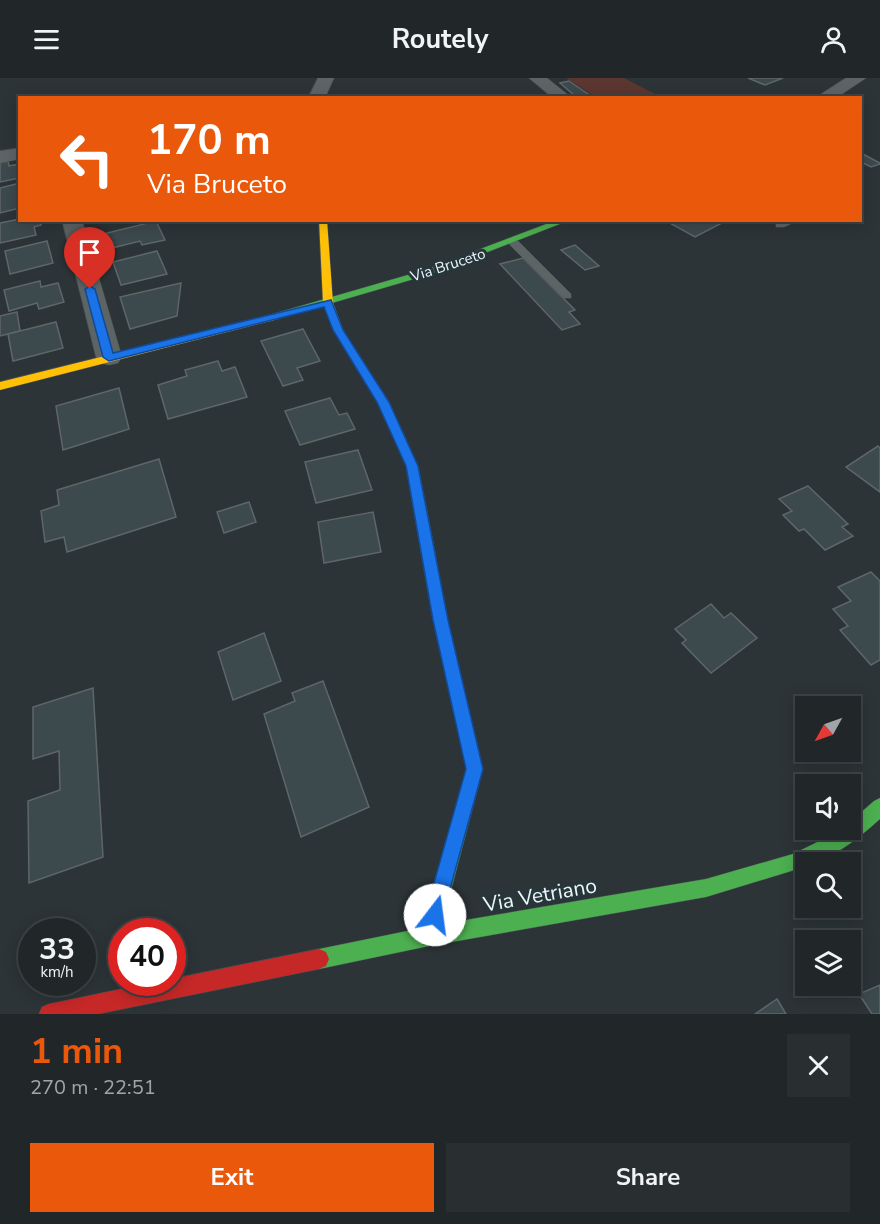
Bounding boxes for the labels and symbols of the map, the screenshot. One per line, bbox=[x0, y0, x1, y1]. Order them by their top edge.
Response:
pin bbox=[64, 227, 115, 289]
street label: Via Bruceto bbox=[407, 243, 488, 287]
north arrow bbox=[795, 696, 861, 762]
street label: Via Vetriano bbox=[480, 871, 599, 919]
position arrow bbox=[403, 883, 467, 947]
speed limit sign: 40 bbox=[108, 918, 186, 996]

